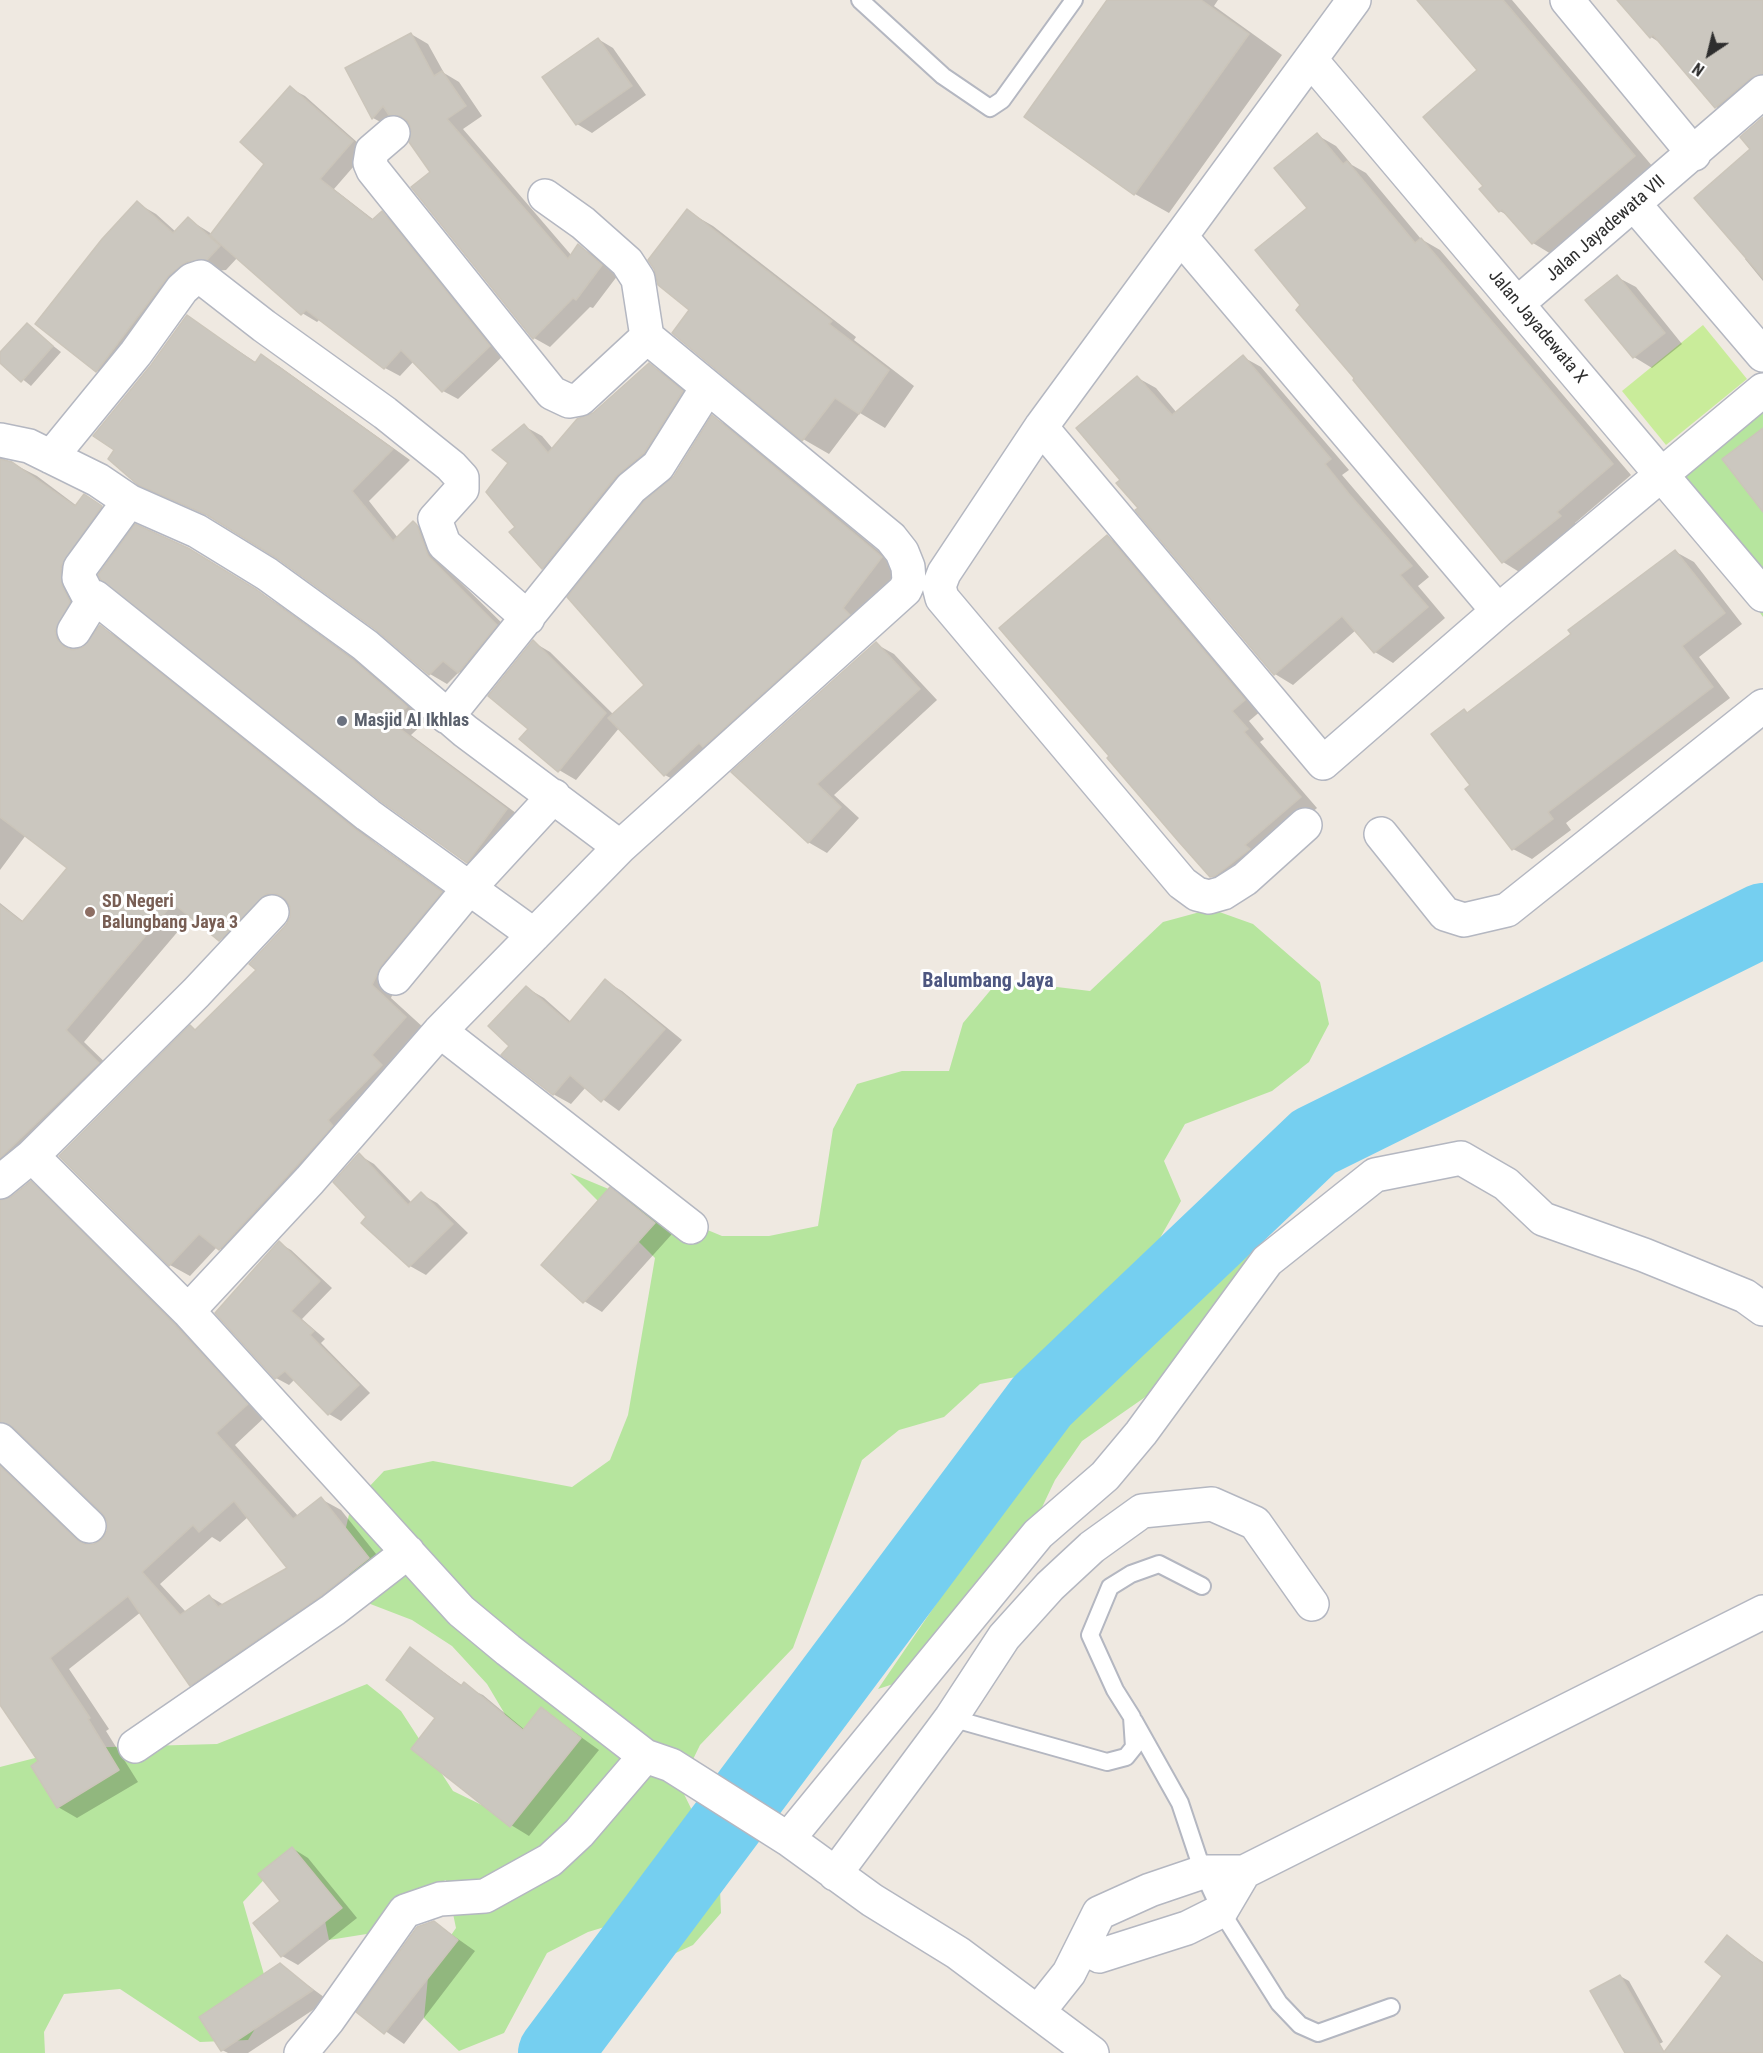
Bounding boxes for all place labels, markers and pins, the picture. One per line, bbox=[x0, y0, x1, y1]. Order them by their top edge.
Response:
place label: Masjid Al Ikhlas bbox=[354, 710, 469, 732]
marker: Masjid Al Ikhlas bbox=[335, 714, 349, 728]
place label: SD Negeri Balungbang Jaya 3 bbox=[102, 891, 238, 934]
marker: SD Negeri Balungbang Jaya 3 bbox=[83, 905, 97, 919]

